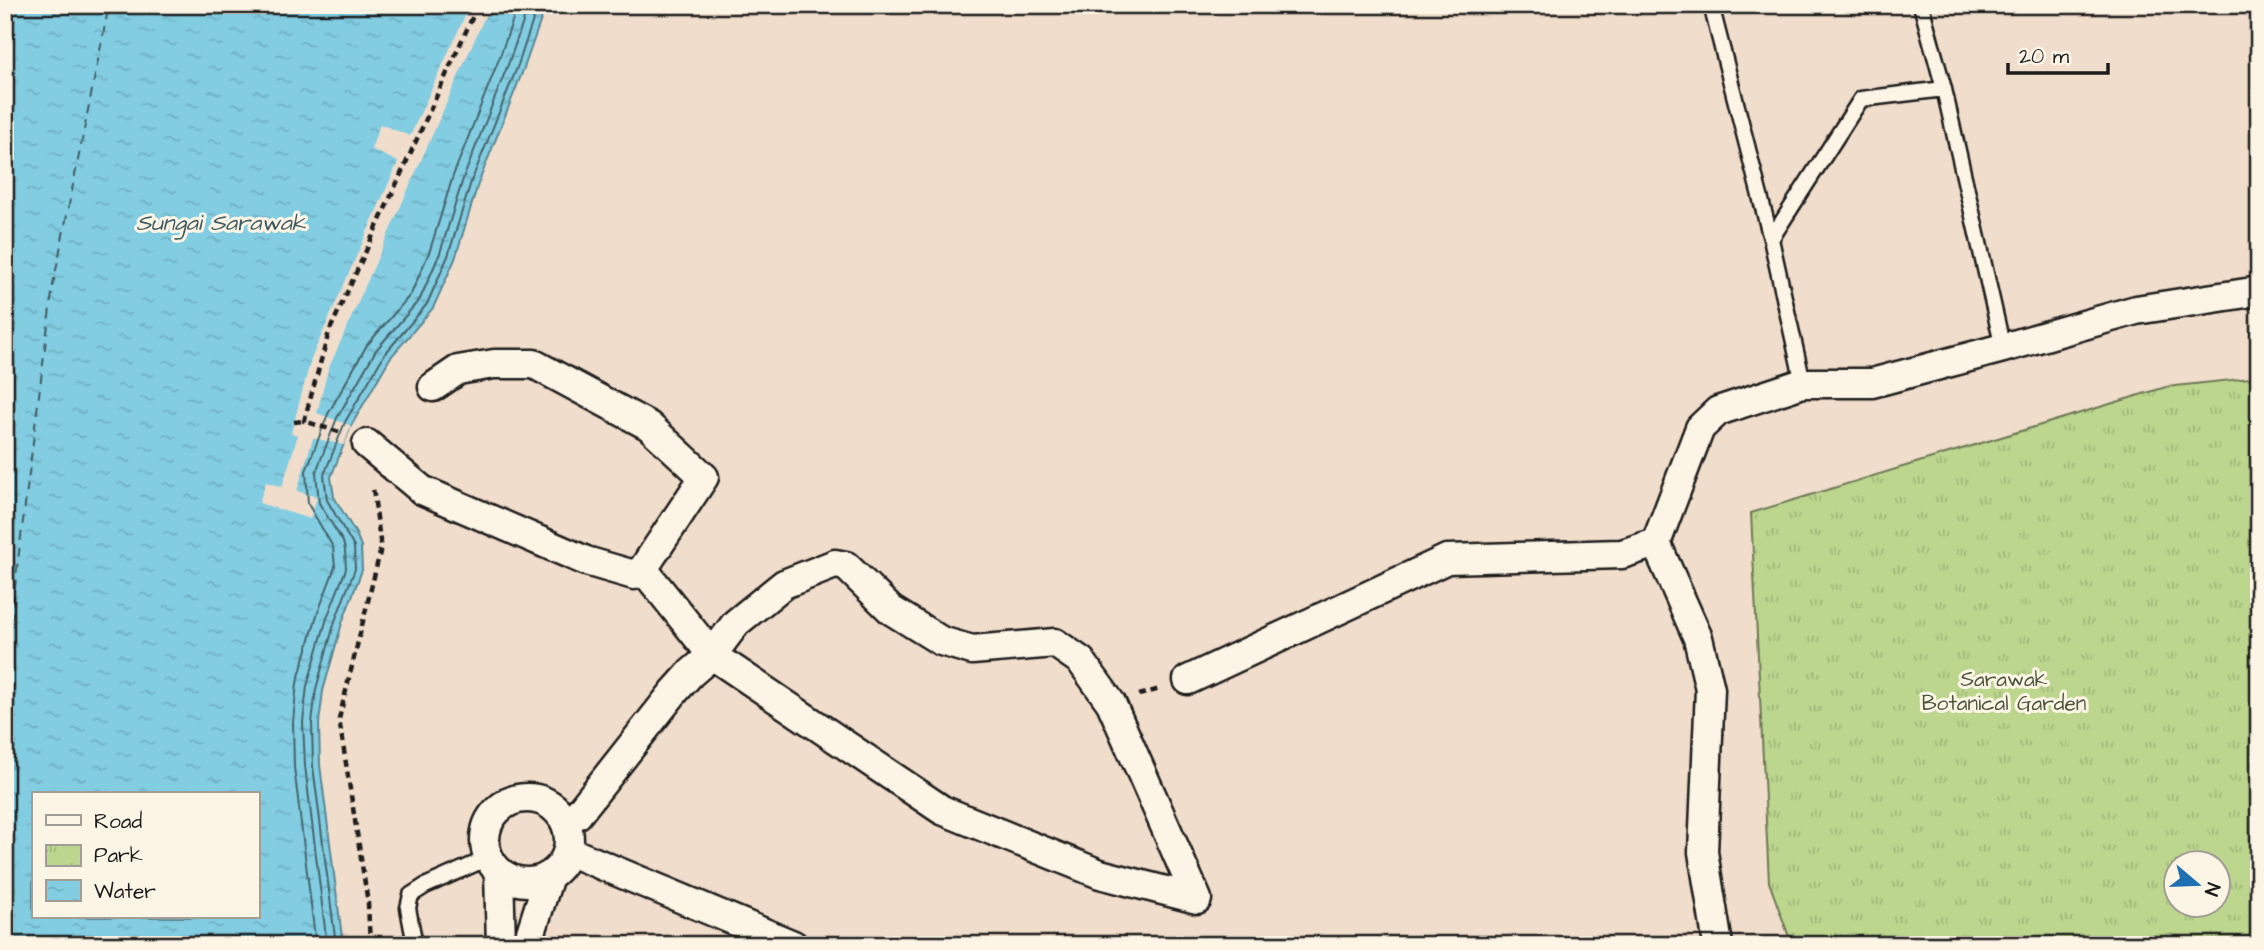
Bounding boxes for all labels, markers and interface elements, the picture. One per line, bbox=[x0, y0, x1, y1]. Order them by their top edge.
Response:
scale bar bbox=[2008, 32, 2108, 76]
text: 20 m bbox=[2019, 42, 2070, 71]
water label: Sungai Sarawak bbox=[136, 207, 307, 240]
park label: Sarawak Botanical Garden bbox=[1922, 665, 2086, 718]
legend bbox=[32, 792, 259, 918]
text: Road bbox=[94, 807, 142, 836]
text: Park bbox=[94, 841, 143, 870]
north arrow bbox=[2162, 848, 2232, 918]
text: Water bbox=[94, 877, 156, 906]
text: N bbox=[2197, 879, 2226, 899]

